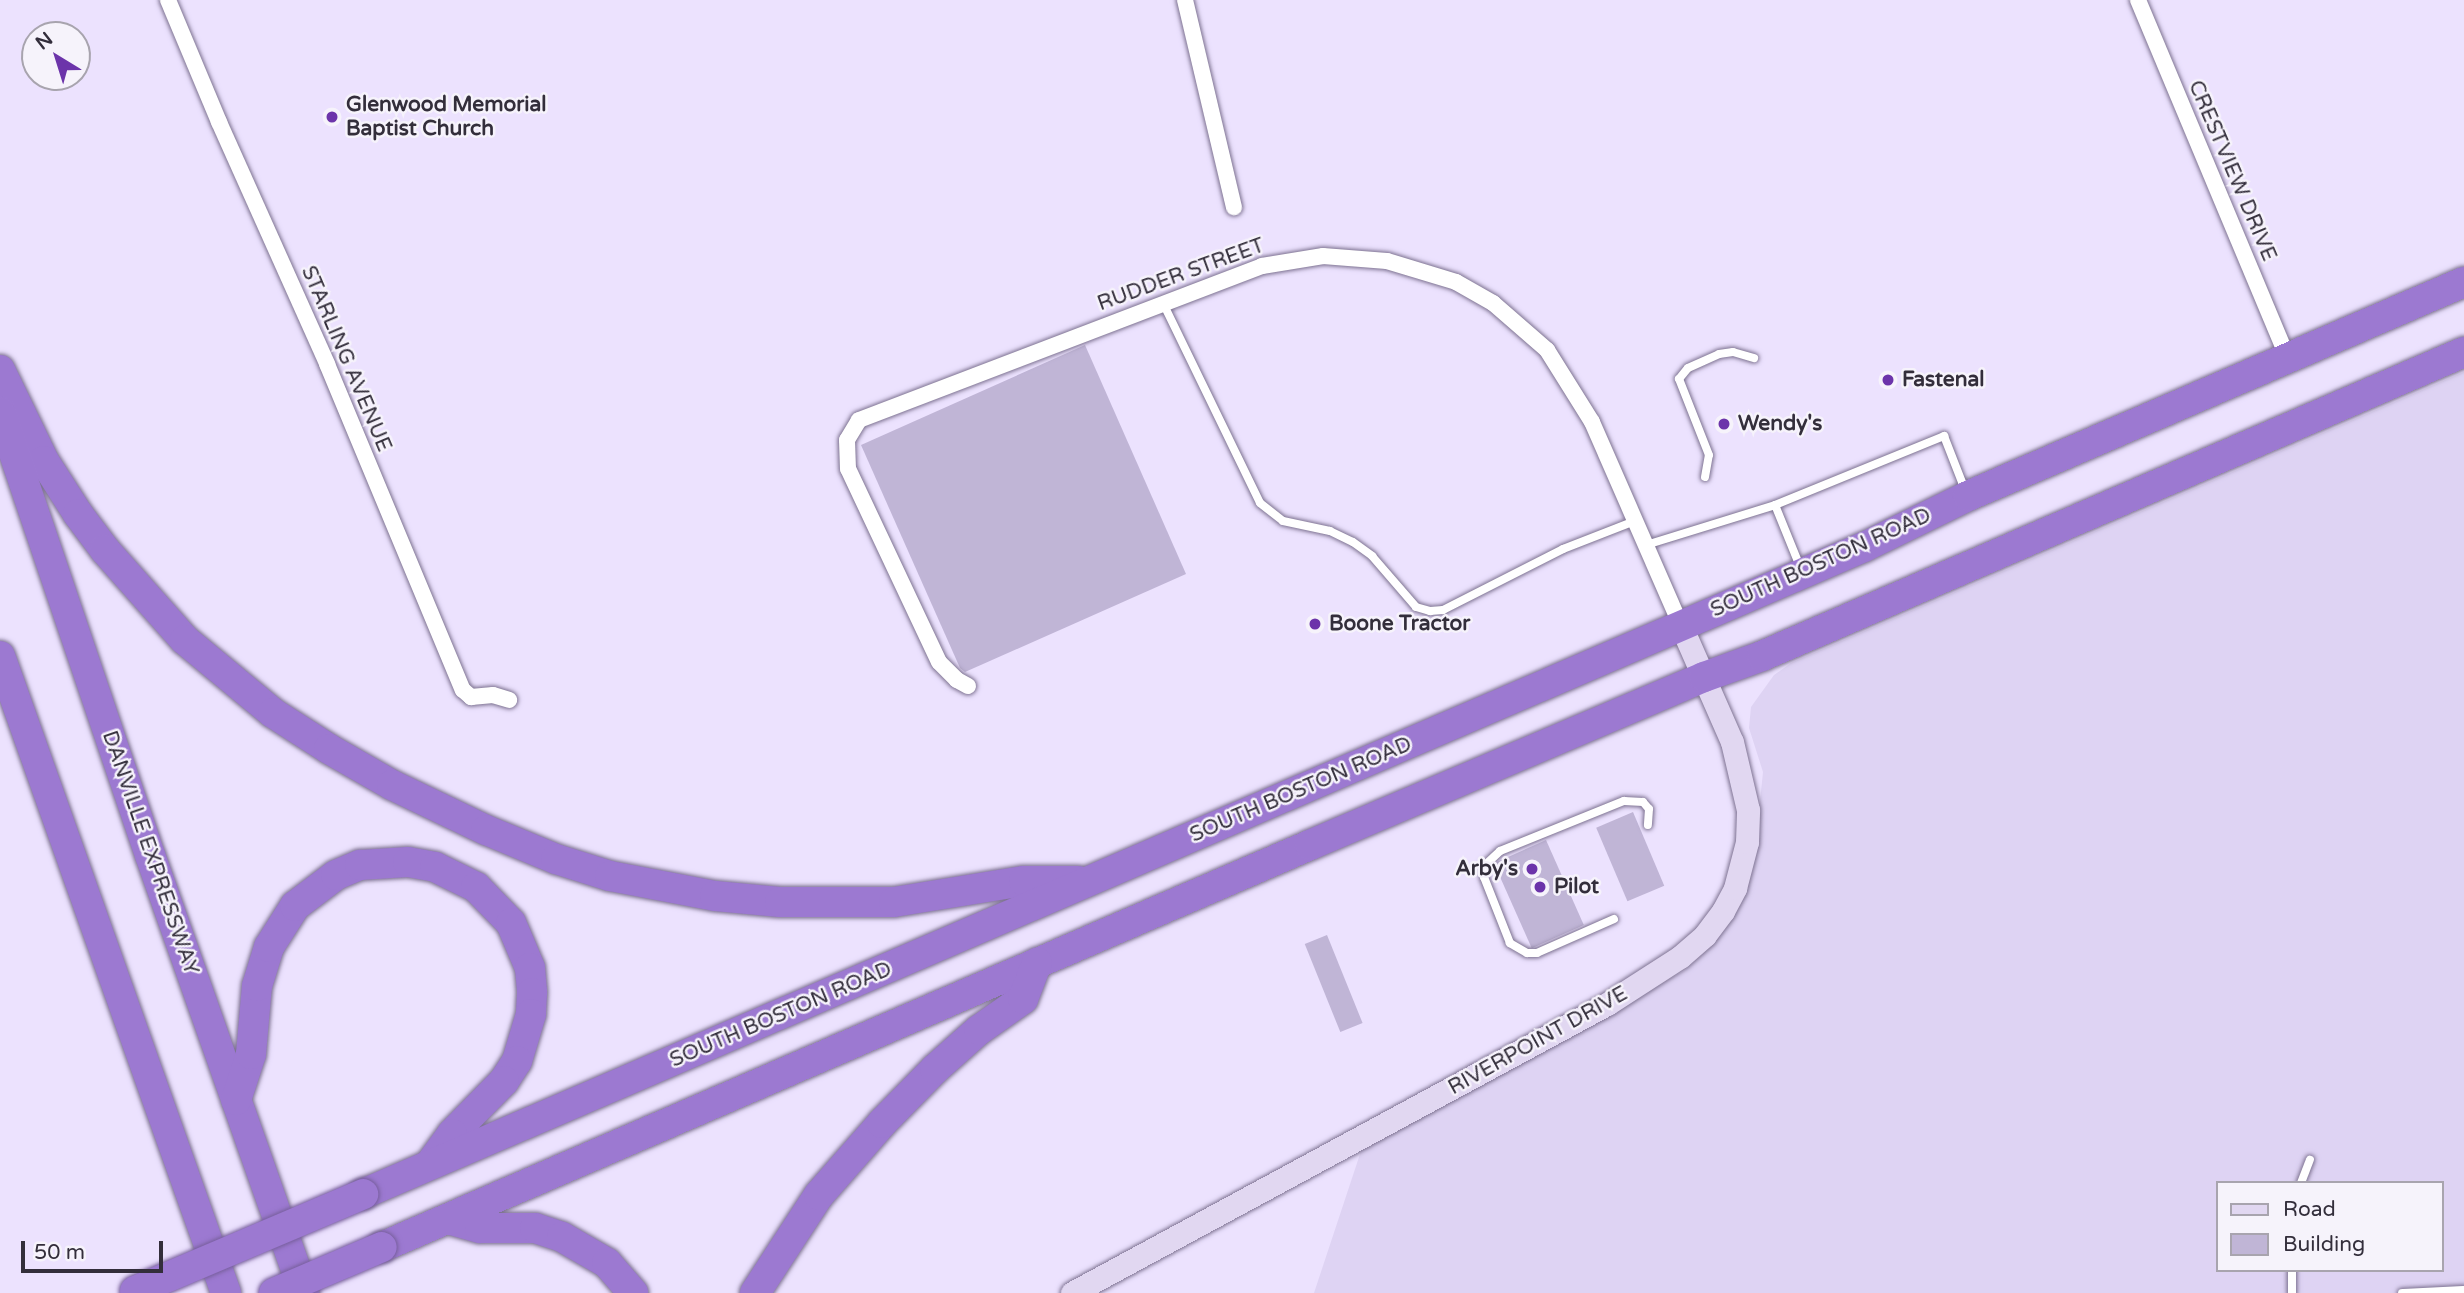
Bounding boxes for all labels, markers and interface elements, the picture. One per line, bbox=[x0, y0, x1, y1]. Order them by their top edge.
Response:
north arrow bbox=[21, 21, 91, 91]
text: N bbox=[32, 28, 57, 54]
street label: CRESTVIEW DRIVE bbox=[2183, 77, 2281, 265]
place label: Glenwood Memorial Baptist Church bbox=[346, 92, 547, 142]
marker: Glenwood Memorial Baptist Church bbox=[324, 109, 340, 125]
street label: RUDDER STREET bbox=[1094, 233, 1268, 317]
street label: STARLING AVENUE bbox=[295, 262, 397, 456]
place label: Fastenal bbox=[1902, 367, 1985, 393]
marker: Fastenal bbox=[1880, 372, 1896, 388]
place label: Wendy's bbox=[1738, 411, 1822, 437]
marker: Wendy's bbox=[1716, 416, 1732, 432]
street label: SOUTH BOSTON ROAD bbox=[1707, 503, 1935, 623]
place label: Boone Tractor bbox=[1329, 611, 1470, 637]
marker: Boone Tractor bbox=[1307, 616, 1323, 632]
street label: DANVILLE EXPRESSWAY bbox=[96, 728, 204, 978]
street label: SOUTH BOSTON ROAD bbox=[1186, 732, 1416, 848]
place label: Arby's bbox=[1455, 856, 1518, 882]
marker: Arby's bbox=[1524, 861, 1540, 877]
place label: Pilot bbox=[1554, 874, 1599, 900]
marker: Pilot bbox=[1532, 879, 1548, 895]
street label: SOUTH BOSTON ROAD bbox=[666, 957, 896, 1073]
street label: RIVERPOINT DRIVE bbox=[1444, 981, 1632, 1101]
legend bbox=[2216, 1181, 2443, 1272]
text: Road bbox=[2283, 1197, 2336, 1222]
scale bar bbox=[24, 1226, 166, 1270]
text: Building bbox=[2283, 1232, 2365, 1257]
text: 50 m bbox=[34, 1240, 85, 1265]

